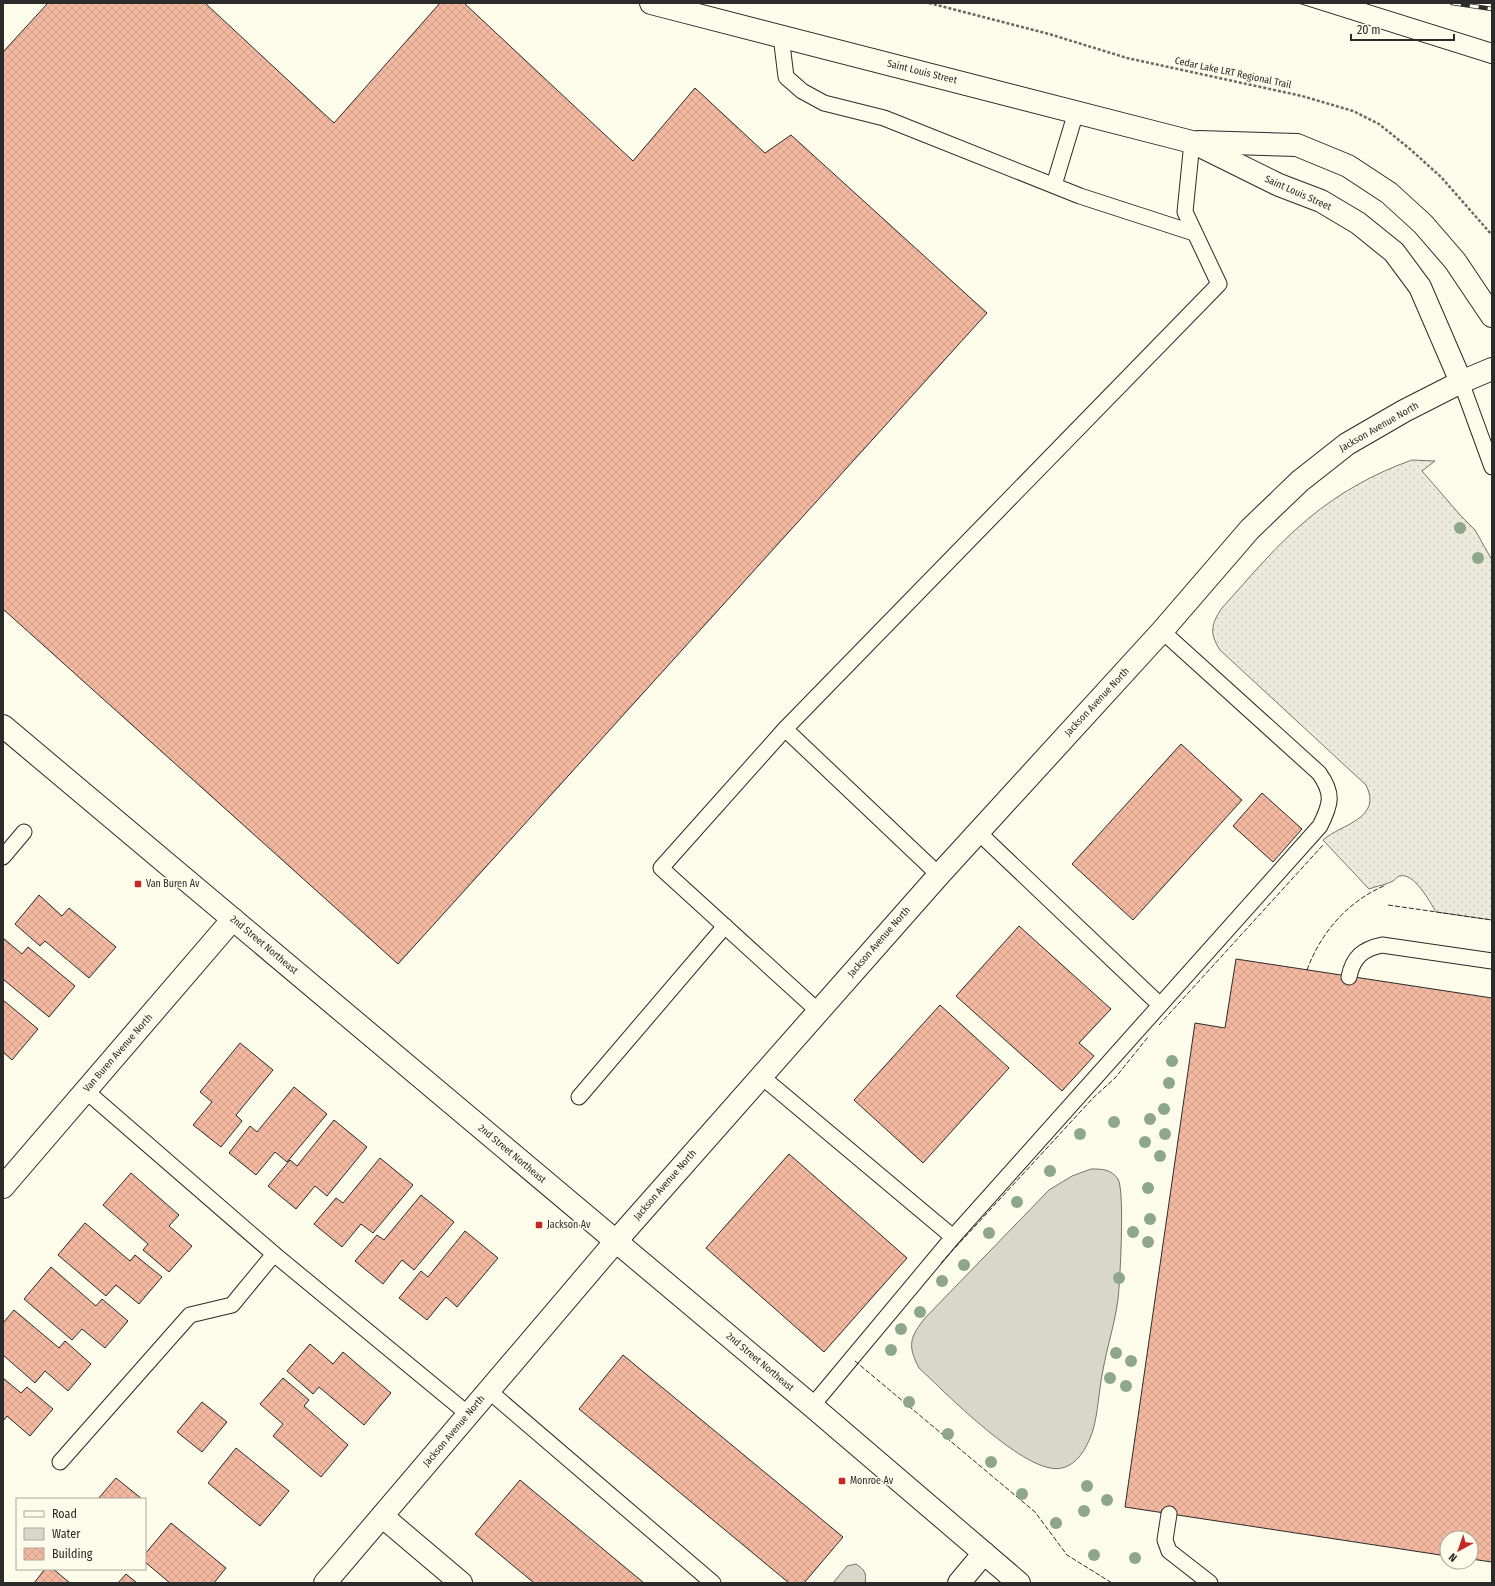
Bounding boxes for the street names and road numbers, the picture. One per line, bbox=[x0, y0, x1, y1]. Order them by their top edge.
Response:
street label: Cedar Lake LRT Regional Trail bbox=[1174, 55, 1293, 91]
street label: Saint Louis Street bbox=[886, 58, 959, 87]
street label: Saint Louis Street bbox=[1263, 173, 1334, 213]
street label: Jackson Avenue North bbox=[1337, 399, 1421, 455]
street label: Jackson Avenue North bbox=[1062, 665, 1132, 739]
street label: Jackson Avenue North bbox=[845, 904, 913, 980]
street label: 2nd Street Northeast bbox=[228, 913, 301, 977]
street label: Van Buren Avenue North bbox=[81, 1012, 155, 1094]
street label: 2nd Street Northeast bbox=[476, 1122, 549, 1186]
street label: Jackson Avenue North bbox=[631, 1147, 699, 1223]
street label: 2nd Street Northeast bbox=[724, 1330, 797, 1394]
street label: Jackson Avenue North bbox=[421, 1393, 487, 1469]

